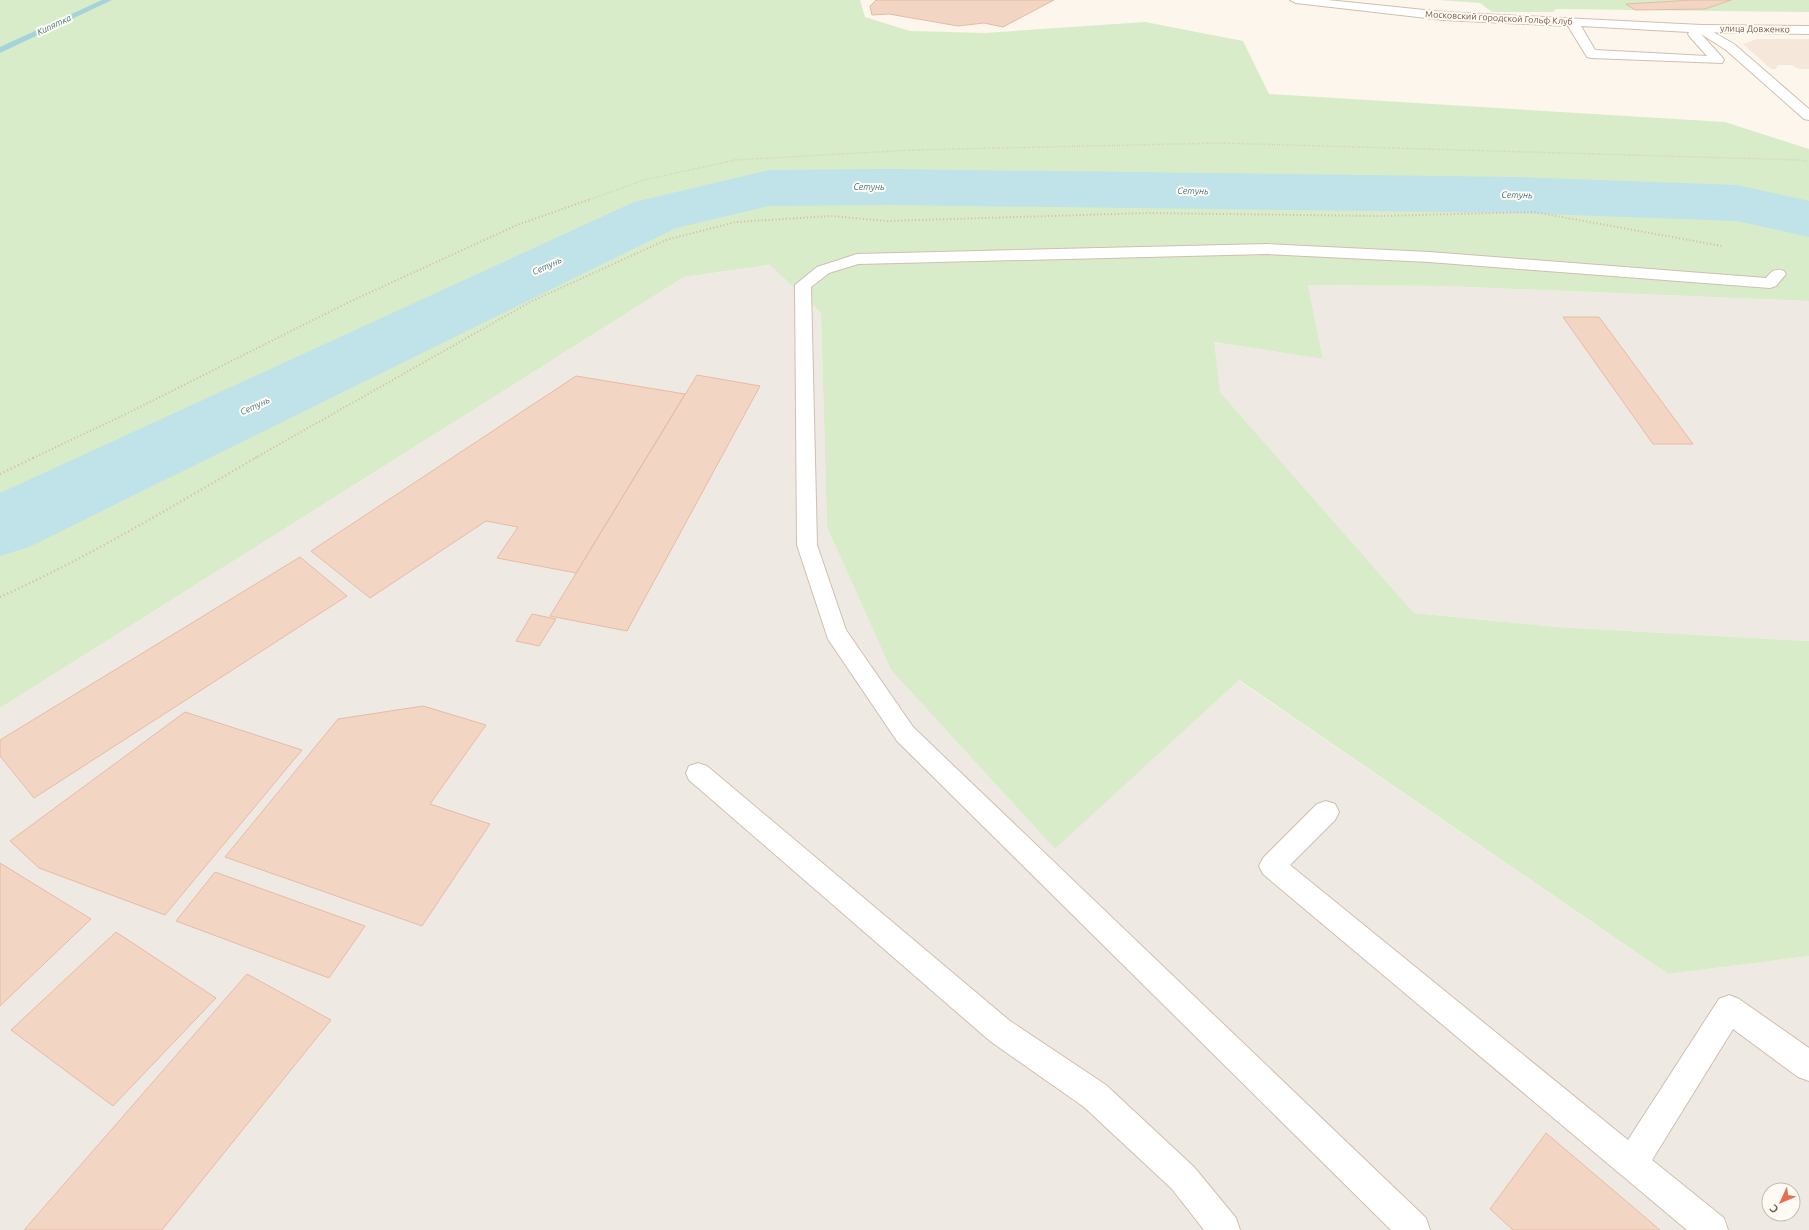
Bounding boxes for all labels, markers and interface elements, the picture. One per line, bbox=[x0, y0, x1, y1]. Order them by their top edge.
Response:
street label: Московский городской Гольф Клуб bbox=[1425, 9, 1573, 27]
water label: Кипятка bbox=[35, 13, 73, 37]
street label: улица Довженко bbox=[1720, 23, 1790, 35]
water label: Сетунь bbox=[853, 182, 885, 192]
water label: Сетунь bbox=[1177, 186, 1209, 196]
water label: Сетунь bbox=[1501, 190, 1533, 200]
water label: Сетунь bbox=[531, 255, 564, 277]
water label: Сетунь bbox=[239, 395, 272, 417]
north arrow bbox=[1761, 1182, 1801, 1222]
text: С bbox=[1767, 1202, 1781, 1216]

